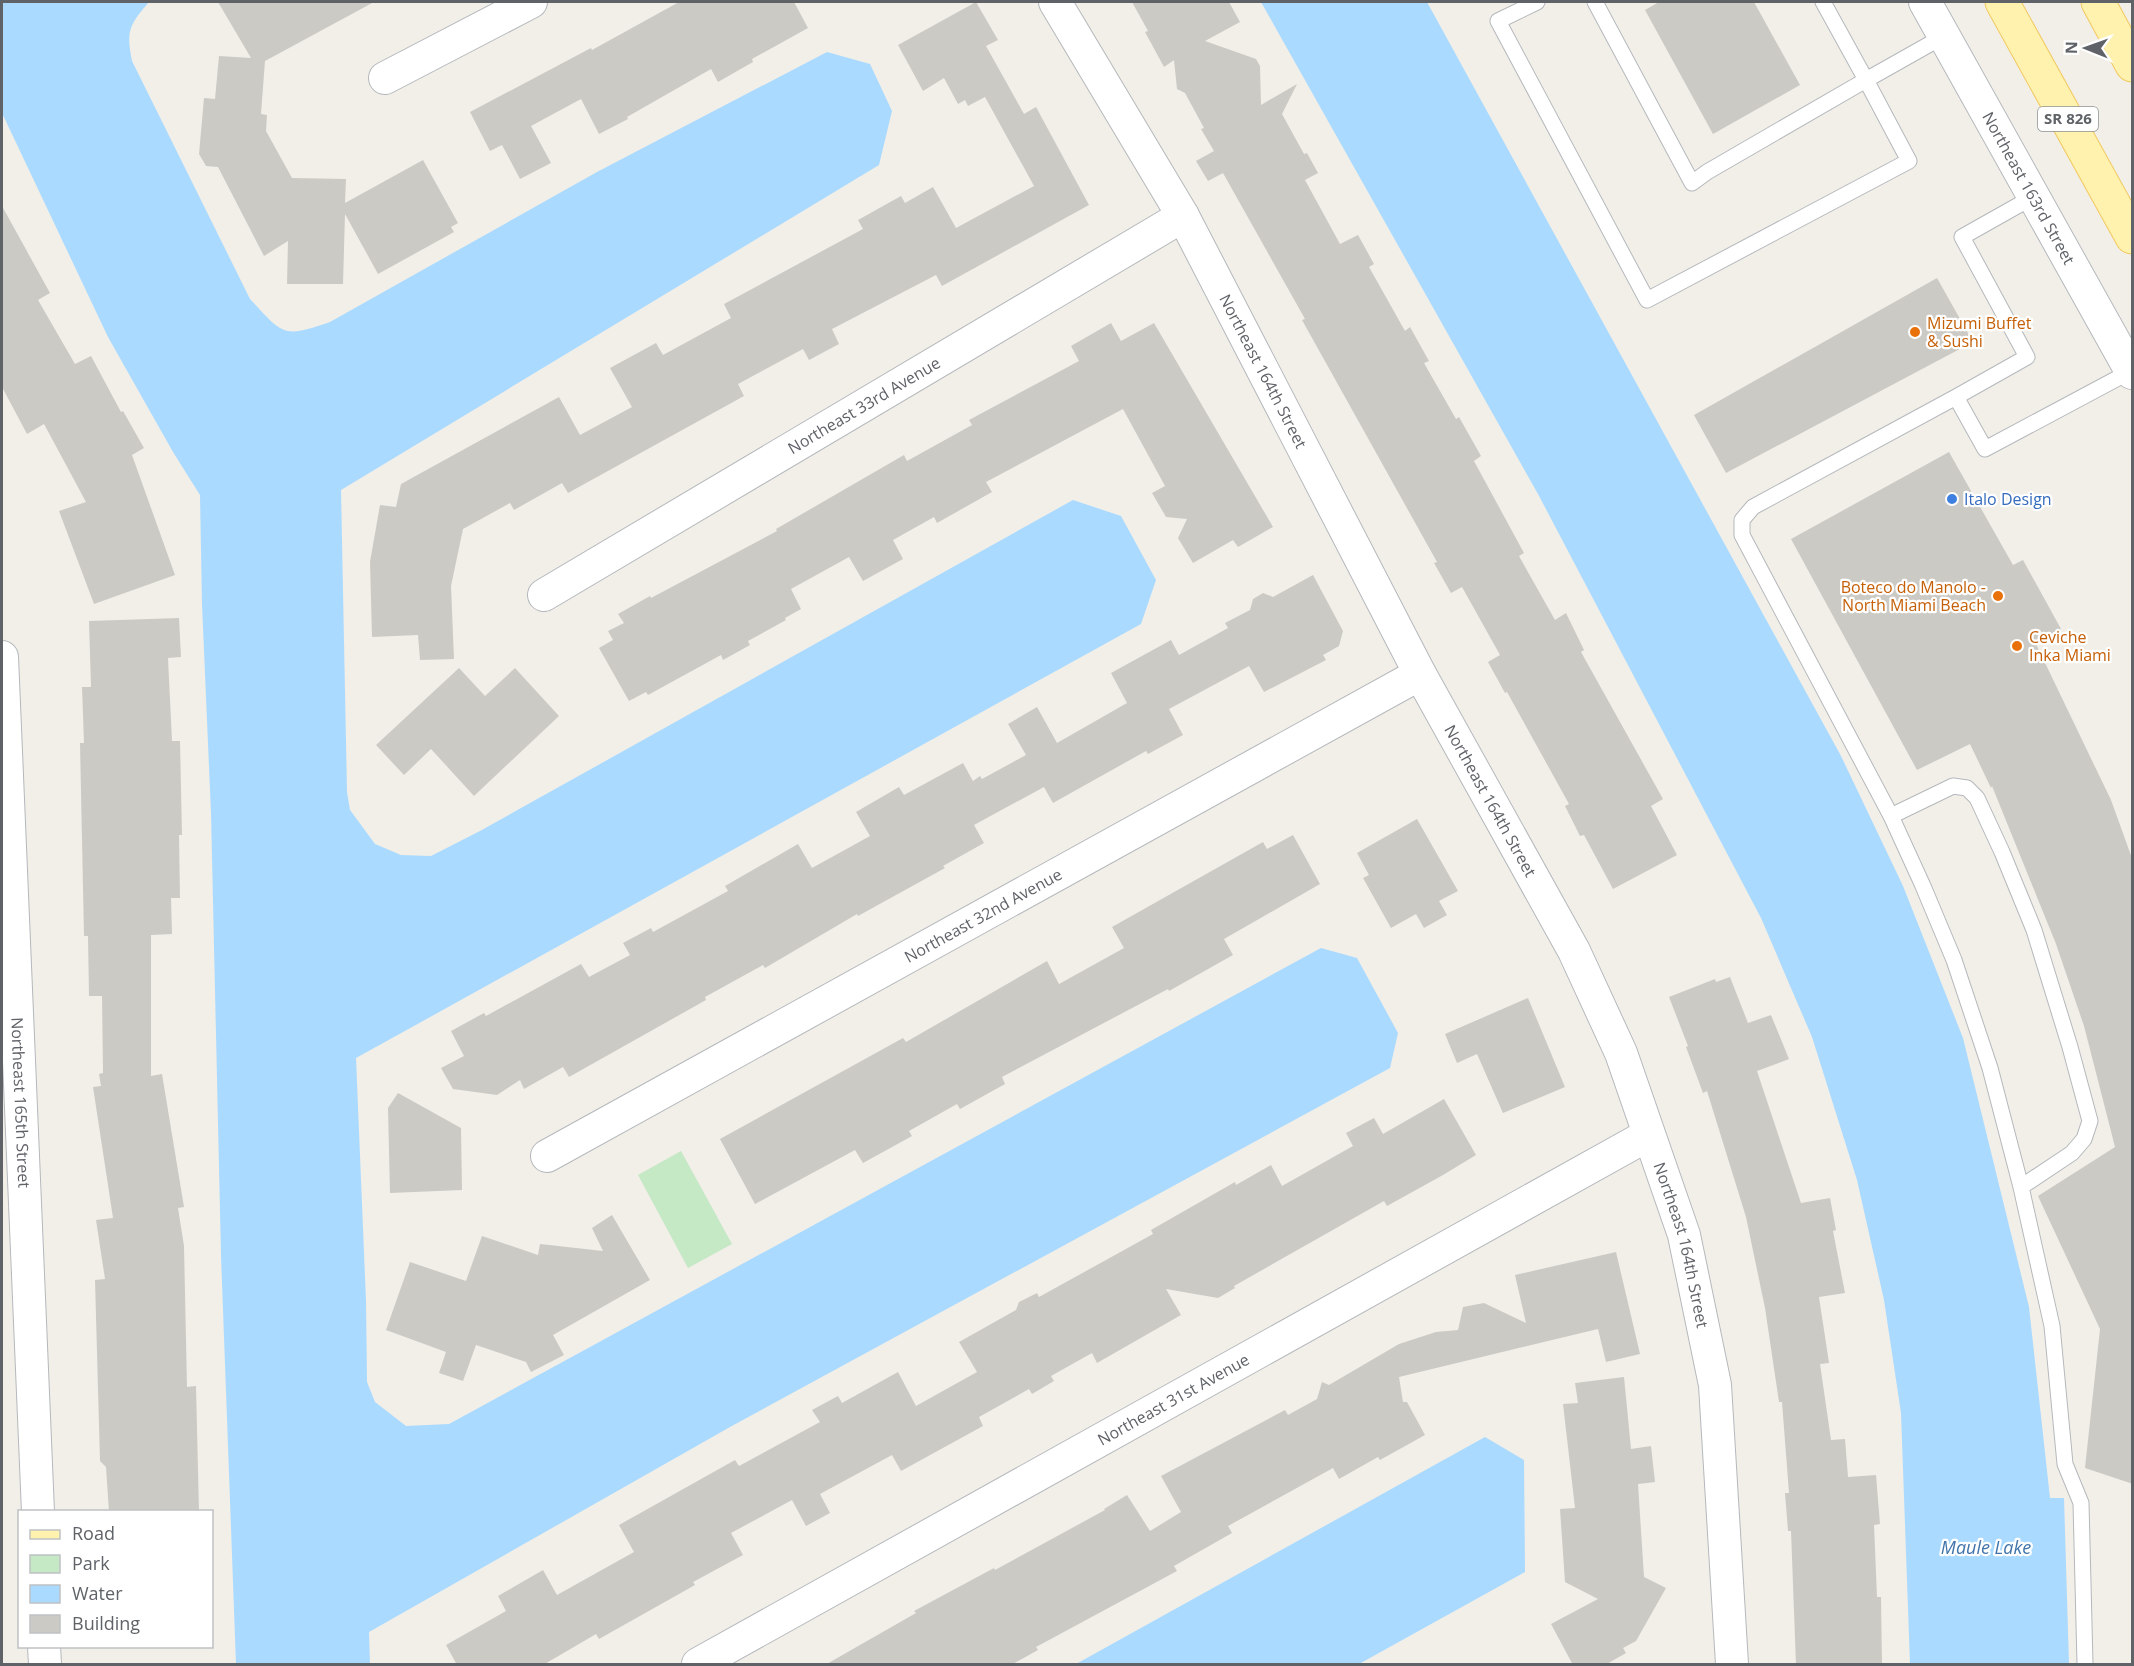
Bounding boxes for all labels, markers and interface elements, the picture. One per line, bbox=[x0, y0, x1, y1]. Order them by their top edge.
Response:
north arrow bbox=[2056, 18, 2116, 78]
text: N bbox=[2060, 41, 2082, 54]
road number: SR 826 bbox=[2038, 107, 2098, 131]
street label: Northeast 163rd Street bbox=[1977, 108, 2080, 269]
street label: Northeast 164th Street bbox=[1214, 290, 1312, 452]
place label: Mizumi Buffet & Sushi bbox=[1927, 312, 2032, 352]
marker: Mizumi Buffet & Sushi bbox=[1908, 325, 1922, 339]
street label: Northeast 33rd Avenue bbox=[784, 351, 944, 459]
place label: Italo Design bbox=[1964, 488, 2052, 510]
marker: Italo Design bbox=[1945, 492, 1959, 506]
place label: Boteco do Manolo - North Miami Beach bbox=[1841, 576, 1986, 616]
marker: Boteco do Manolo - North Miami Beach bbox=[1991, 589, 2005, 603]
place label: Ceviche Inka Miami bbox=[2029, 626, 2111, 666]
marker: Ceviche Inka Miami bbox=[2010, 639, 2024, 653]
street label: Northeast 164th Street bbox=[1439, 721, 1542, 881]
street label: Northeast 32nd Avenue bbox=[900, 863, 1066, 968]
street label: Northeast 165th Street bbox=[6, 1017, 35, 1189]
street label: Northeast 164th Street bbox=[1649, 1159, 1714, 1330]
street label: Northeast 31st Avenue bbox=[1093, 1348, 1253, 1450]
legend bbox=[18, 1510, 213, 1648]
text: Road bbox=[72, 1521, 115, 1545]
water label: Maule Lake bbox=[1941, 1535, 2031, 1559]
text: Park bbox=[72, 1551, 110, 1575]
text: Water bbox=[72, 1581, 123, 1605]
text: Building bbox=[72, 1611, 140, 1635]

